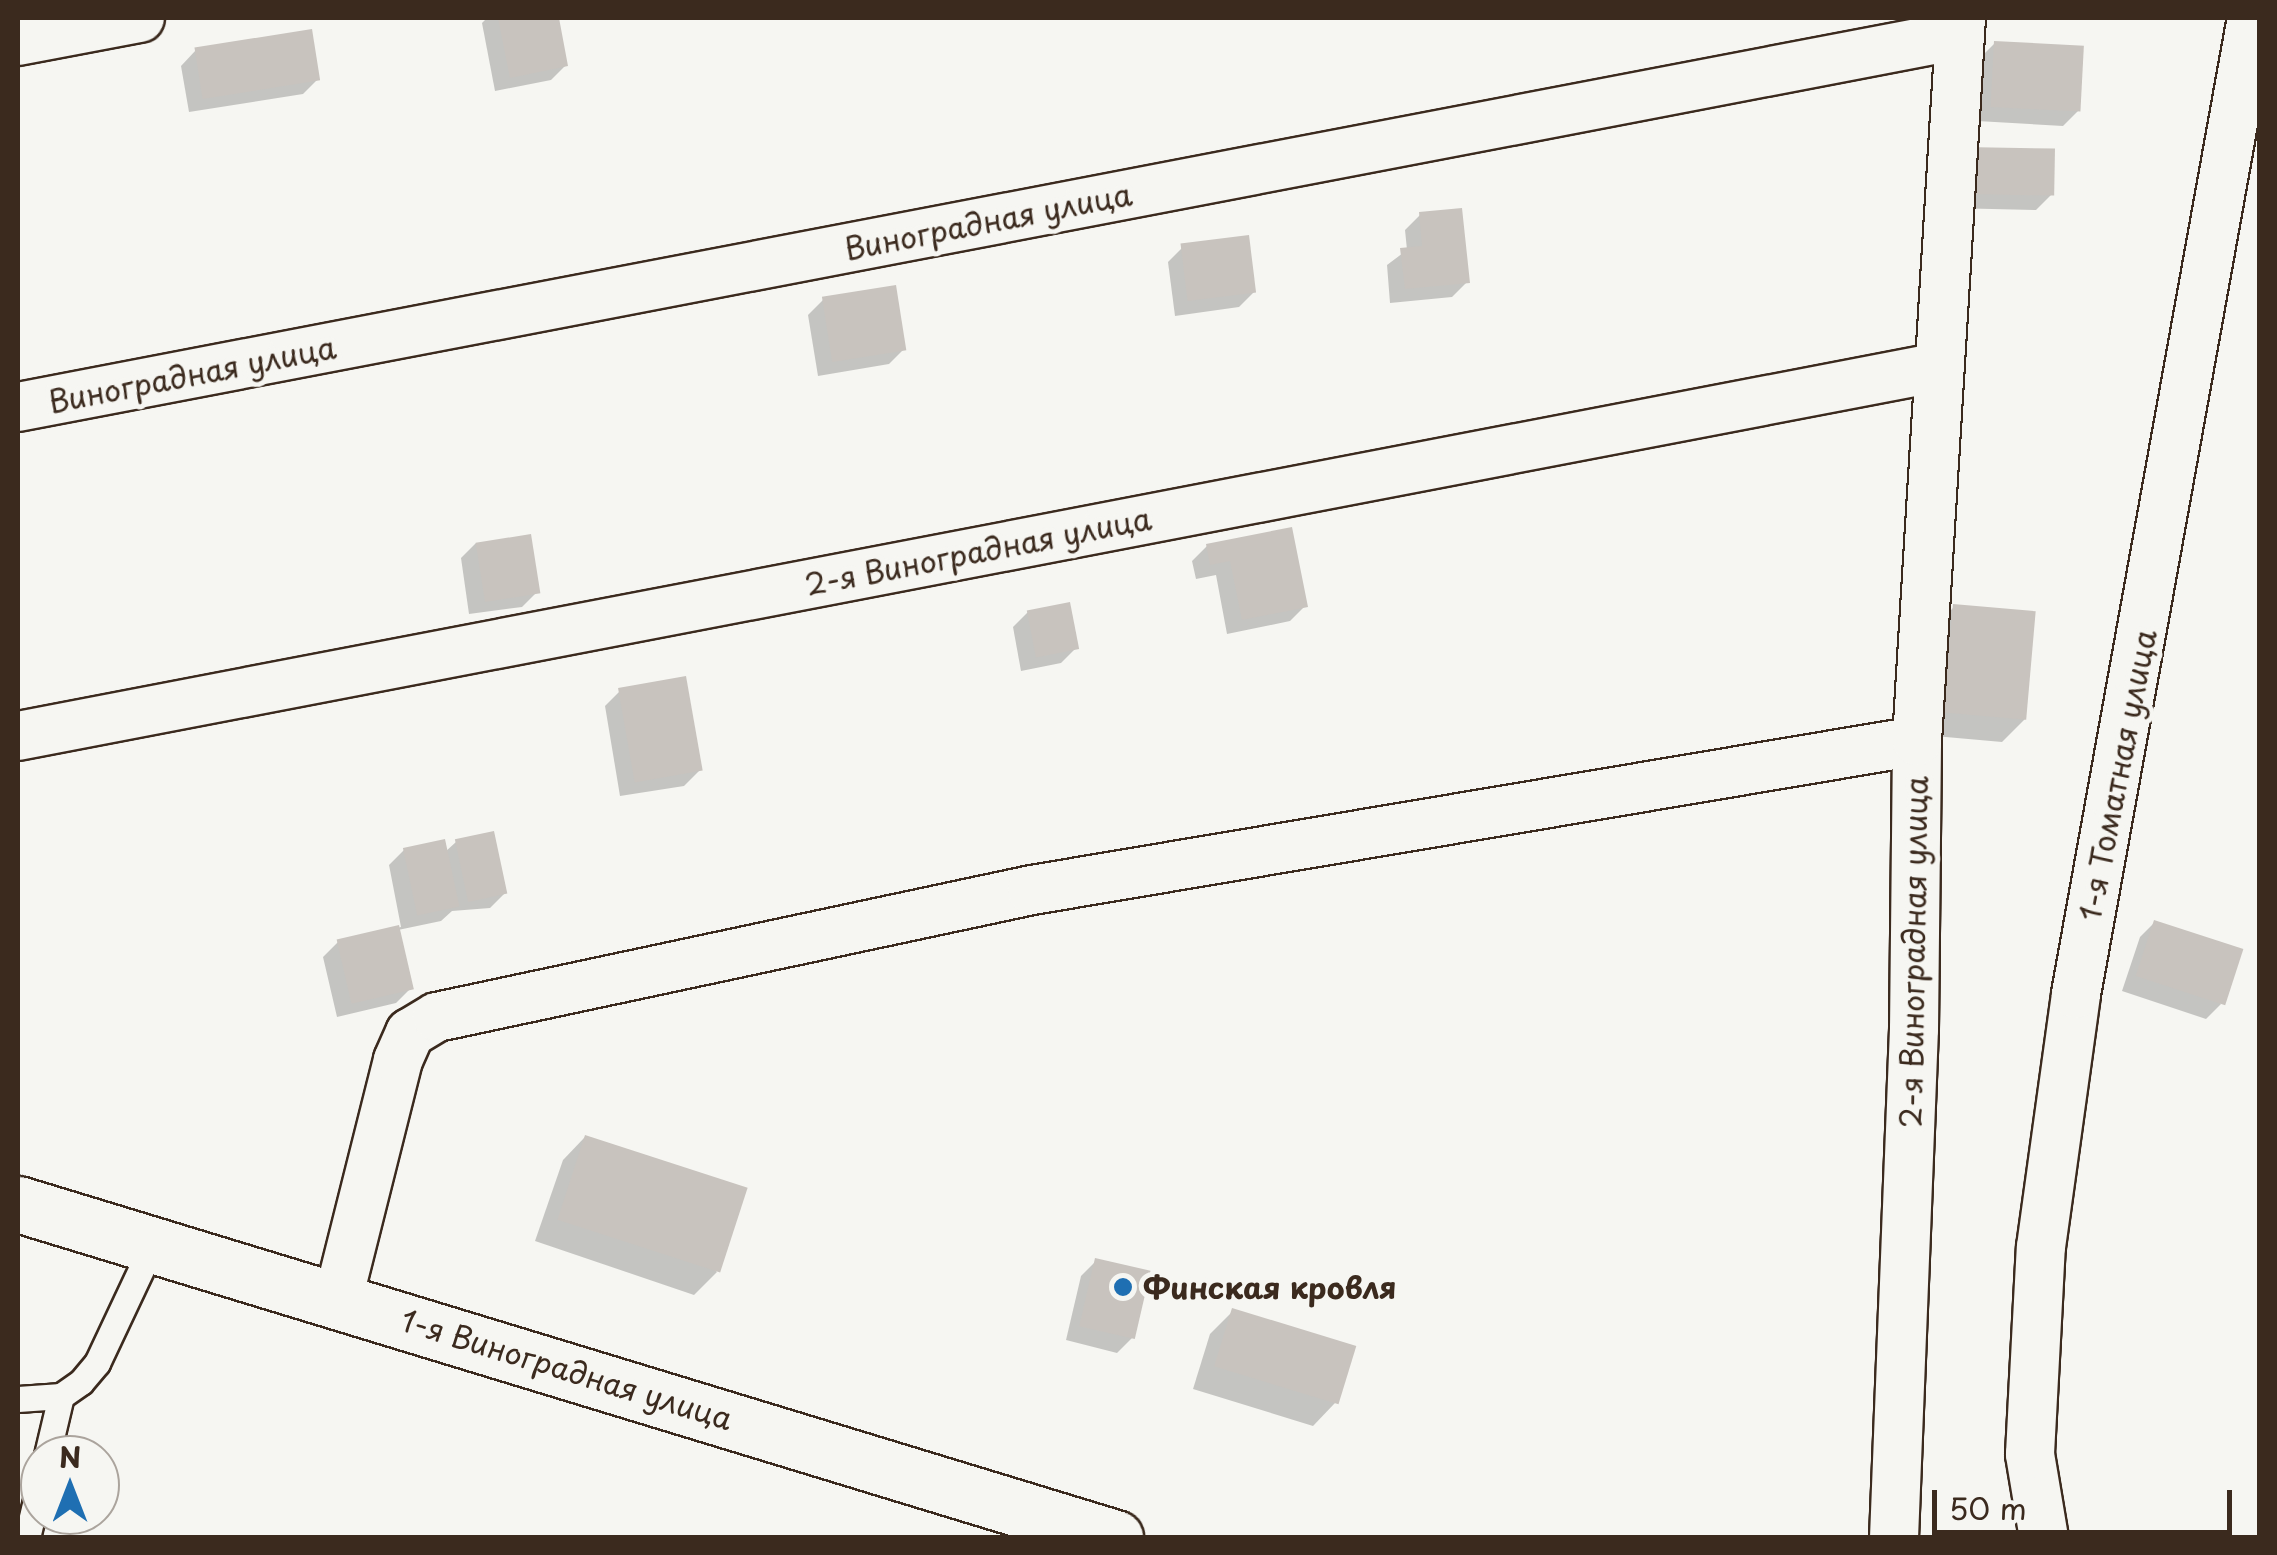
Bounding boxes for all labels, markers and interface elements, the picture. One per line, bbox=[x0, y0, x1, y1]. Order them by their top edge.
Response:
street label: Виноградная улица bbox=[840, 175, 1136, 267]
street label: Виноградная улица bbox=[44, 328, 340, 420]
street label: 2-я Виноградная улица bbox=[800, 499, 1156, 603]
street label: 1-я Томатная улица bbox=[2071, 625, 2163, 925]
street label: 2-я Виноградная улица bbox=[1892, 774, 1934, 1130]
place label: Финская кровля bbox=[1143, 1269, 1397, 1305]
marker: Финская кровля bbox=[1112, 1276, 1134, 1298]
street label: 1-я Виноградная улица bbox=[395, 1301, 739, 1437]
north arrow bbox=[20, 1435, 120, 1535]
text: N bbox=[59, 1435, 81, 1478]
scale bar bbox=[1937, 1470, 2237, 1532]
text: 50 m bbox=[1949, 1485, 2027, 1530]

